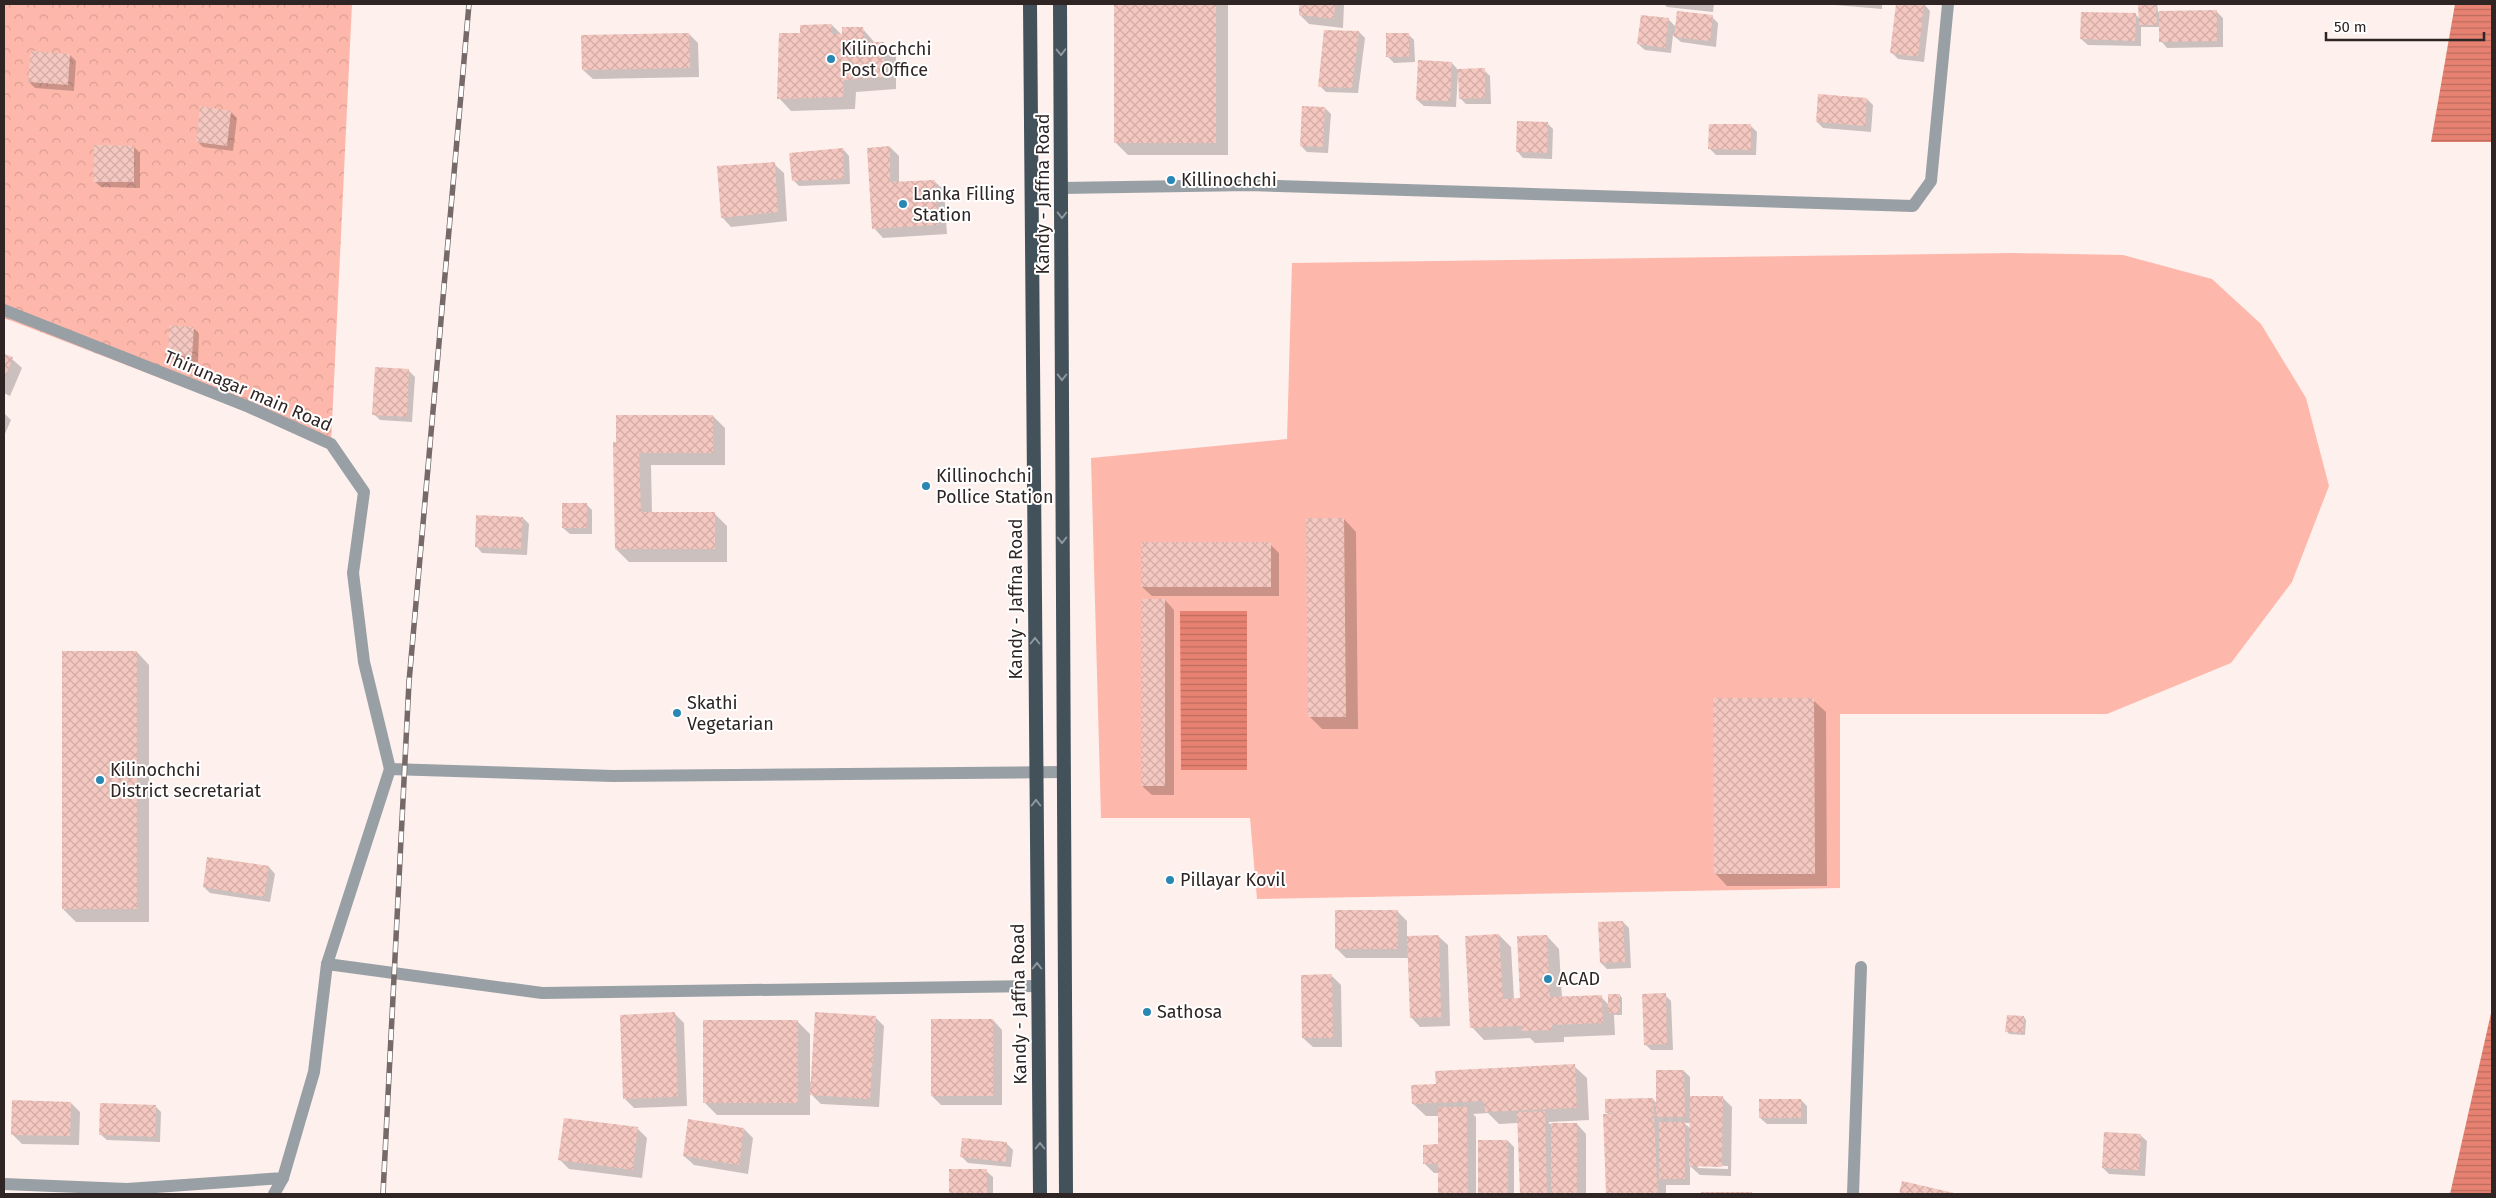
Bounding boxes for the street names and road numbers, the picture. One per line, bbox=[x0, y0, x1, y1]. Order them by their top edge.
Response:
street label: Kandy - Jaffna Road bbox=[1032, 113, 1054, 275]
street label: Thirunagar main Road bbox=[161, 346, 335, 436]
street label: Kandy - Jaffna Road bbox=[1005, 518, 1027, 680]
street label: Kandy - Jaffna Road bbox=[1007, 923, 1031, 1085]

